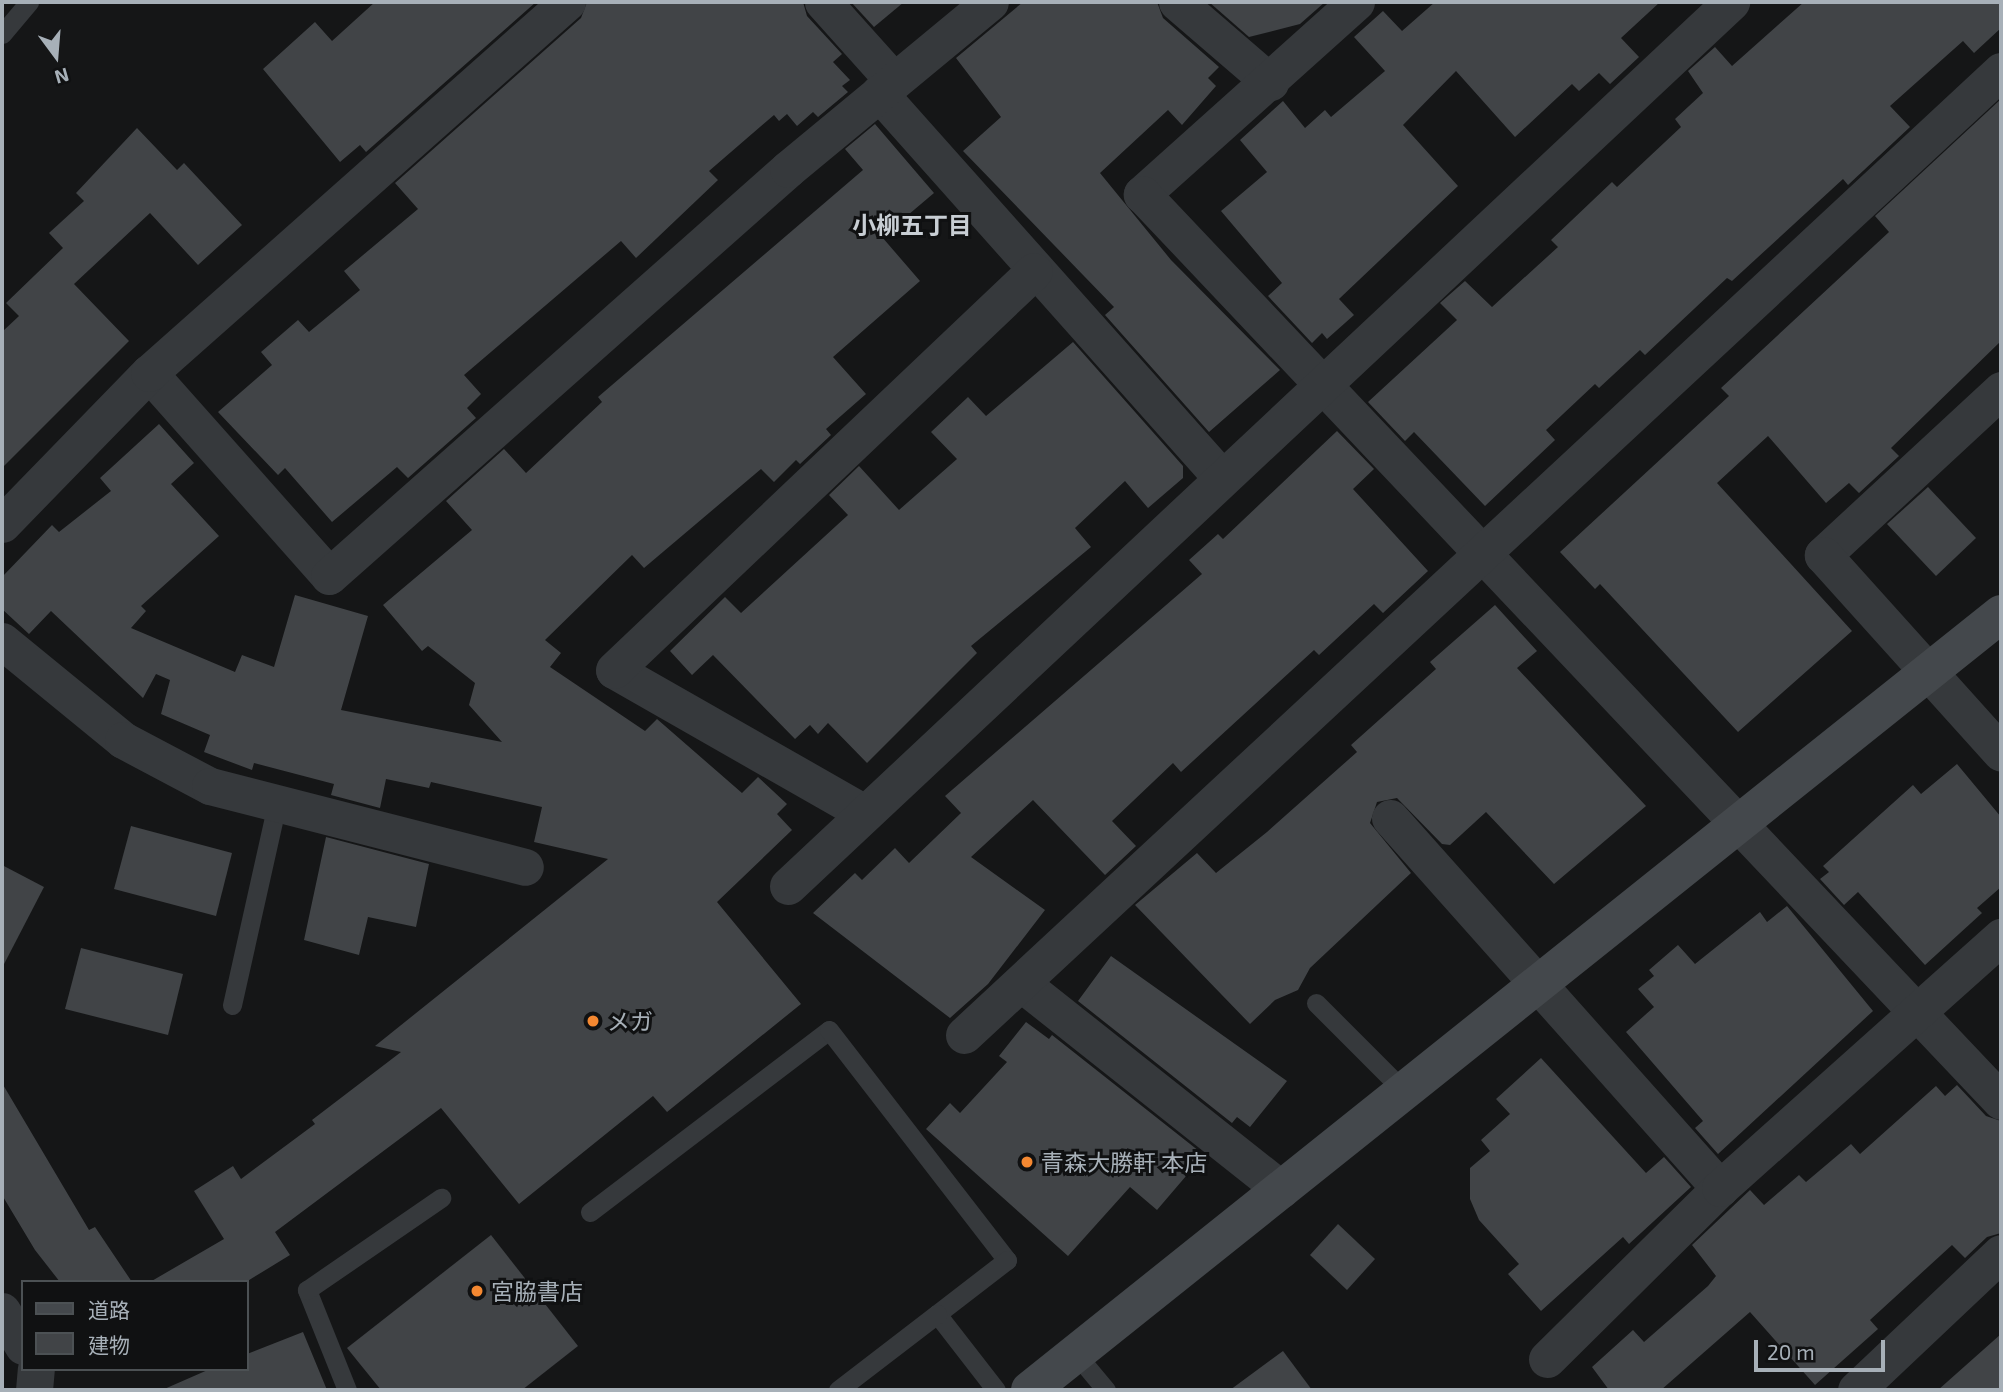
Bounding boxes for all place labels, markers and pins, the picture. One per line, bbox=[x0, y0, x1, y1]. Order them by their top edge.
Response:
place label: メガ bbox=[607, 1007, 653, 1035]
marker: メガ bbox=[585, 1013, 601, 1029]
place label: 青森大勝軒 本店 bbox=[1041, 1148, 1207, 1176]
marker: 青森大勝軒 本店 bbox=[1019, 1154, 1035, 1170]
place label: 宮脇書店 bbox=[491, 1277, 583, 1305]
marker: 宮脇書店 bbox=[469, 1283, 485, 1299]

